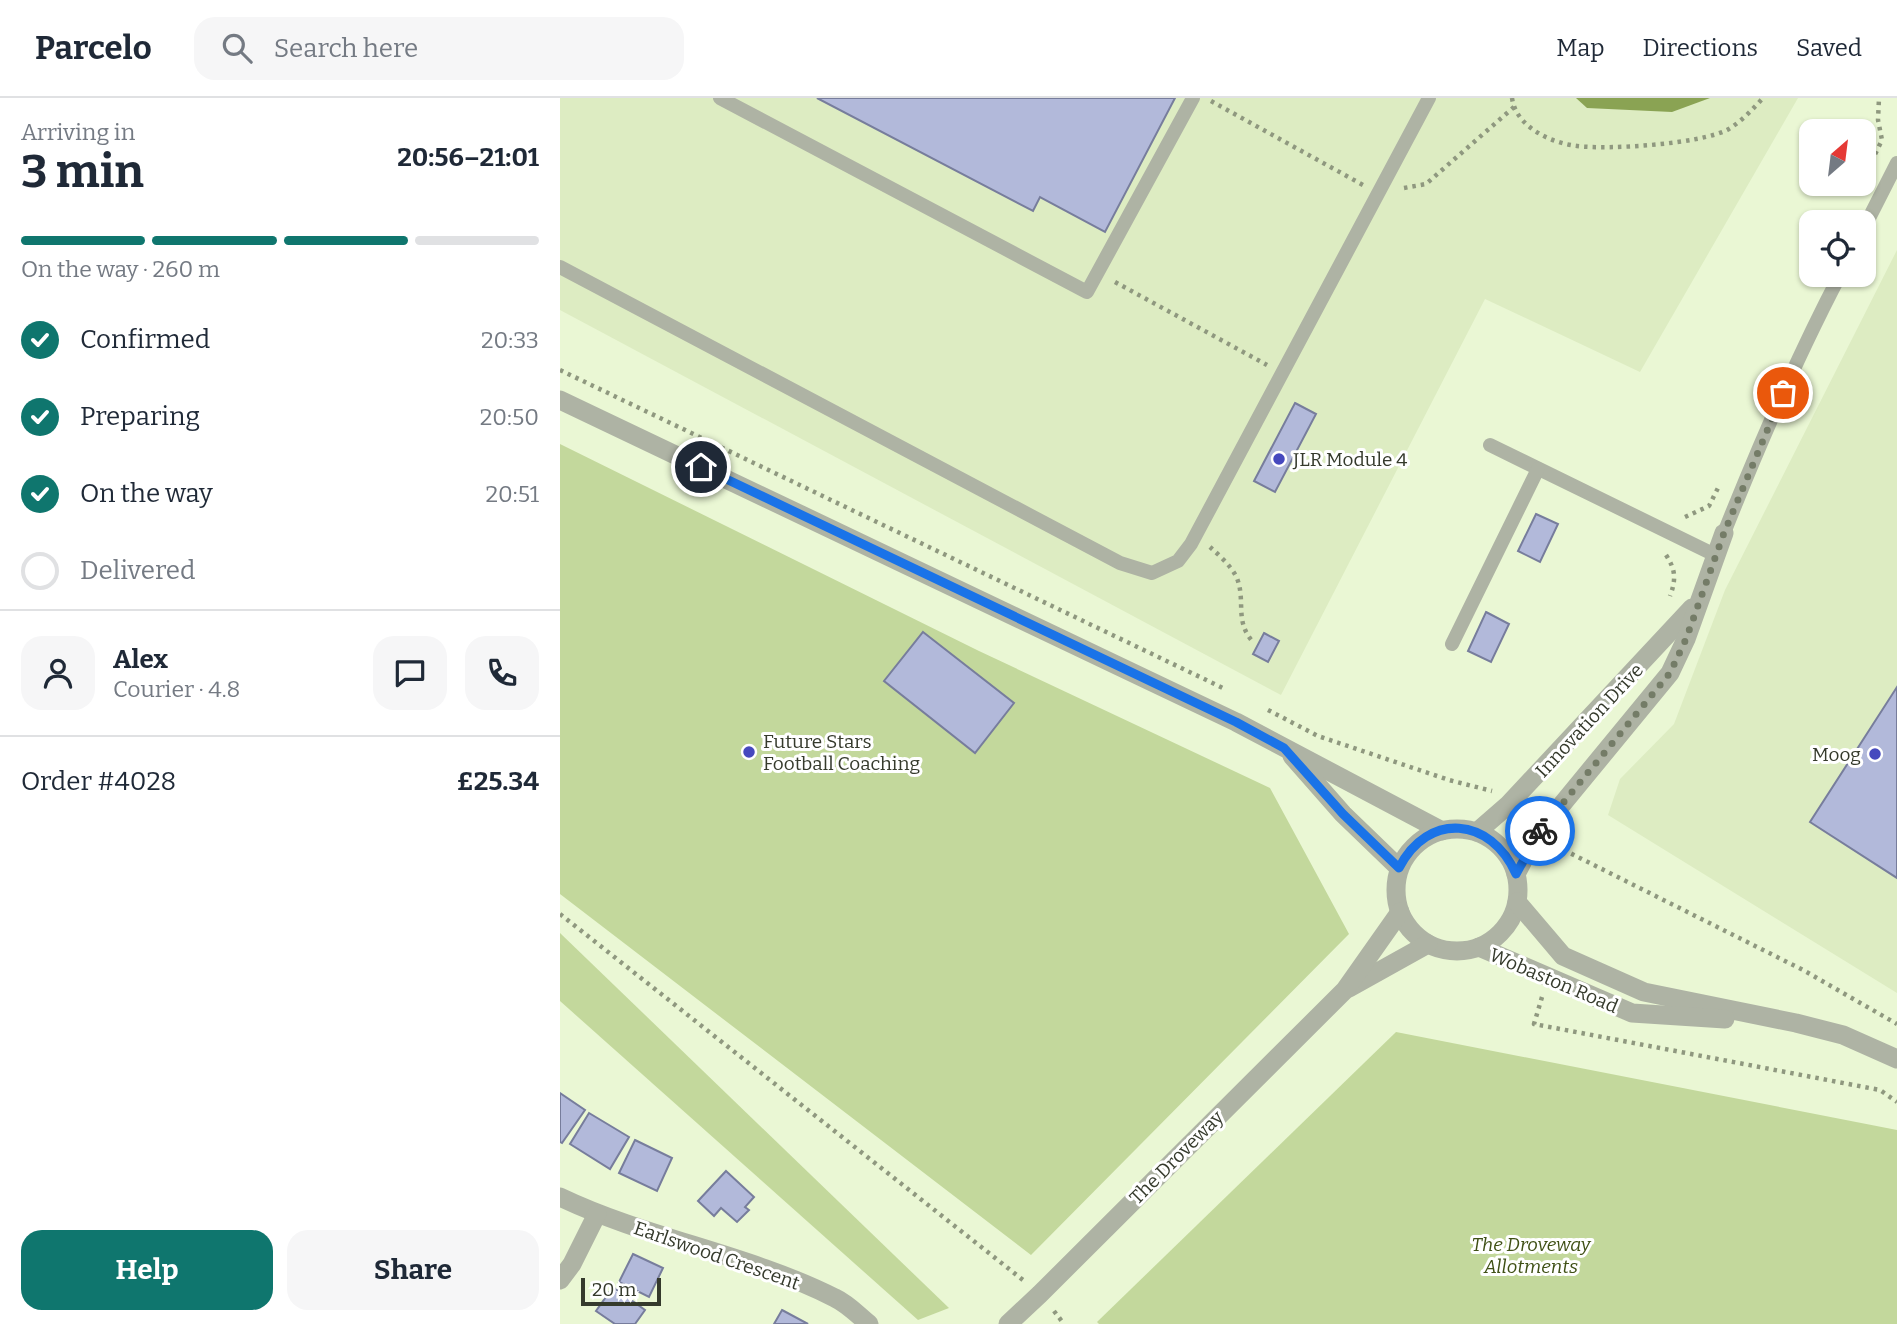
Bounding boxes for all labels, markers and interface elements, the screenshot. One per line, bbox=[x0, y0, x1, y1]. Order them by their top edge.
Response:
search box bbox=[194, 17, 684, 80]
text: Parcelo bbox=[35, 28, 152, 68]
icon: search bbox=[218, 29, 256, 67]
text: Search here bbox=[274, 33, 418, 64]
text: Map bbox=[1556, 34, 1605, 62]
text: Directions bbox=[1643, 34, 1758, 62]
text: Saved bbox=[1796, 34, 1862, 62]
text: Arriving in bbox=[21, 118, 135, 146]
north arrow bbox=[1799, 119, 1876, 196]
map controls bbox=[1799, 119, 1876, 287]
text: 20:56–21:01 bbox=[397, 142, 539, 173]
text: 3 min bbox=[21, 144, 144, 199]
button: locate bbox=[1799, 210, 1876, 287]
text: On the way · 260 m bbox=[21, 255, 220, 283]
icon: check bbox=[21, 321, 59, 359]
text: Confirmed bbox=[80, 324, 210, 355]
text: 20:33 bbox=[481, 326, 539, 354]
pin bbox=[1753, 363, 1813, 423]
icon: bag bbox=[1764, 374, 1802, 412]
icon: check bbox=[21, 398, 59, 436]
text: Preparing bbox=[80, 401, 200, 432]
text: 20:50 bbox=[480, 403, 539, 431]
pin bbox=[671, 437, 731, 497]
icon: home bbox=[682, 448, 720, 486]
place label: JLR Module 4 bbox=[1292, 448, 1407, 471]
marker: JLR Module 4 bbox=[1271, 451, 1287, 467]
icon: check bbox=[21, 475, 59, 513]
text: On the way bbox=[80, 478, 213, 509]
text: 20:51 bbox=[486, 480, 539, 508]
text: Delivered bbox=[80, 555, 195, 586]
button: person bbox=[21, 636, 95, 710]
button: chat bbox=[373, 636, 447, 710]
button: phone bbox=[465, 636, 539, 710]
text: Alex bbox=[113, 644, 168, 675]
street label: Innovation Drive bbox=[1531, 659, 1648, 782]
text: Courier · 4.8 bbox=[113, 675, 240, 703]
place label: Future Stars Football Coaching bbox=[763, 730, 920, 775]
place label: Moog bbox=[1812, 743, 1861, 766]
marker: Future Stars Football Coaching bbox=[741, 744, 757, 760]
marker: Moog bbox=[1867, 746, 1883, 762]
text: Order #4028 bbox=[21, 766, 176, 797]
text: £25.34 bbox=[457, 766, 539, 797]
courier bbox=[1505, 796, 1575, 866]
icon: bike bbox=[1521, 812, 1559, 850]
street label: Wobaston Road bbox=[1486, 943, 1622, 1018]
street label: The Droveway bbox=[1125, 1105, 1229, 1209]
street label: Earlswood Crescent bbox=[631, 1216, 803, 1295]
button: Help bbox=[21, 1230, 273, 1310]
button: Share bbox=[287, 1230, 539, 1310]
park label: The Droveway Allotments bbox=[1471, 1233, 1592, 1278]
scale bar bbox=[581, 1275, 662, 1307]
text: 20 m bbox=[592, 1278, 636, 1301]

